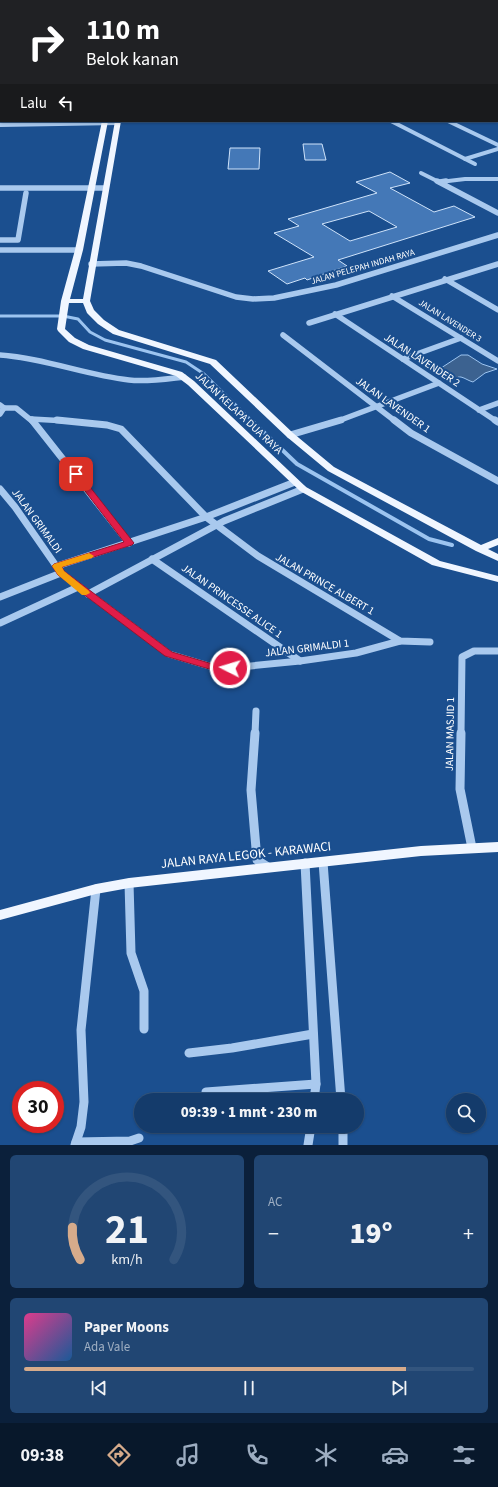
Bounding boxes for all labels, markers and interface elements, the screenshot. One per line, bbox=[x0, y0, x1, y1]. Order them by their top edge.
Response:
text: 110 m bbox=[86, 10, 160, 50]
icon: right bbox=[20, 16, 72, 68]
text: Belok kanan bbox=[86, 47, 179, 72]
icon: left bbox=[55, 92, 77, 114]
text: Lalu bbox=[20, 93, 47, 114]
street label: JALAN PELEPAH INDAH RAYA bbox=[310, 246, 417, 288]
street label: JALAN LAVENDER 3 bbox=[416, 296, 484, 346]
street label: JALAN LAVENDER 2 bbox=[381, 330, 463, 390]
street label: JALAN KELAPA DUA RAYA bbox=[192, 369, 286, 457]
street label: JALAN LAVENDER 1 bbox=[353, 374, 433, 436]
pin bbox=[59, 457, 93, 491]
icon: arrive bbox=[65, 463, 87, 485]
street label: JALAN GRIMALDI bbox=[8, 486, 66, 556]
street label: JALAN PRINCE ALBERT 1 bbox=[273, 550, 377, 618]
street label: JALAN PRINCESSE ALICE 1 bbox=[179, 560, 285, 642]
street label: JALAN GRIMALDI 1 bbox=[264, 635, 350, 661]
position arrow bbox=[209, 647, 251, 689]
street label: JALAN MASJID 1 bbox=[442, 697, 458, 771]
street label: JALAN RAYA LEGOK - KARAWACI bbox=[160, 837, 332, 873]
speed limit sign: 30 bbox=[12, 1081, 64, 1133]
map controls bbox=[446, 1093, 486, 1133]
button: search bbox=[446, 1093, 486, 1133]
text: 09:39 · 1 mnt · 230 m bbox=[181, 1102, 317, 1123]
text: AC bbox=[268, 1193, 282, 1211]
text: 21 bbox=[105, 1199, 149, 1259]
text: 19° bbox=[349, 1212, 393, 1255]
text: − bbox=[268, 1218, 279, 1250]
text: + bbox=[463, 1218, 474, 1250]
text: km/h bbox=[111, 1248, 143, 1269]
text: Paper Moons bbox=[84, 1317, 169, 1338]
text: Ada Vale bbox=[84, 1338, 130, 1356]
icon: previous bbox=[88, 1377, 110, 1399]
icon: pause bbox=[238, 1377, 260, 1399]
icon: next bbox=[388, 1377, 410, 1399]
icon: directions bbox=[105, 1441, 133, 1469]
icon: music bbox=[174, 1441, 202, 1469]
icon: phone bbox=[243, 1441, 271, 1469]
icon: climate bbox=[312, 1441, 340, 1469]
icon: car bbox=[381, 1441, 409, 1469]
icon: filters bbox=[450, 1441, 478, 1469]
text: 09:38 bbox=[20, 1443, 64, 1468]

